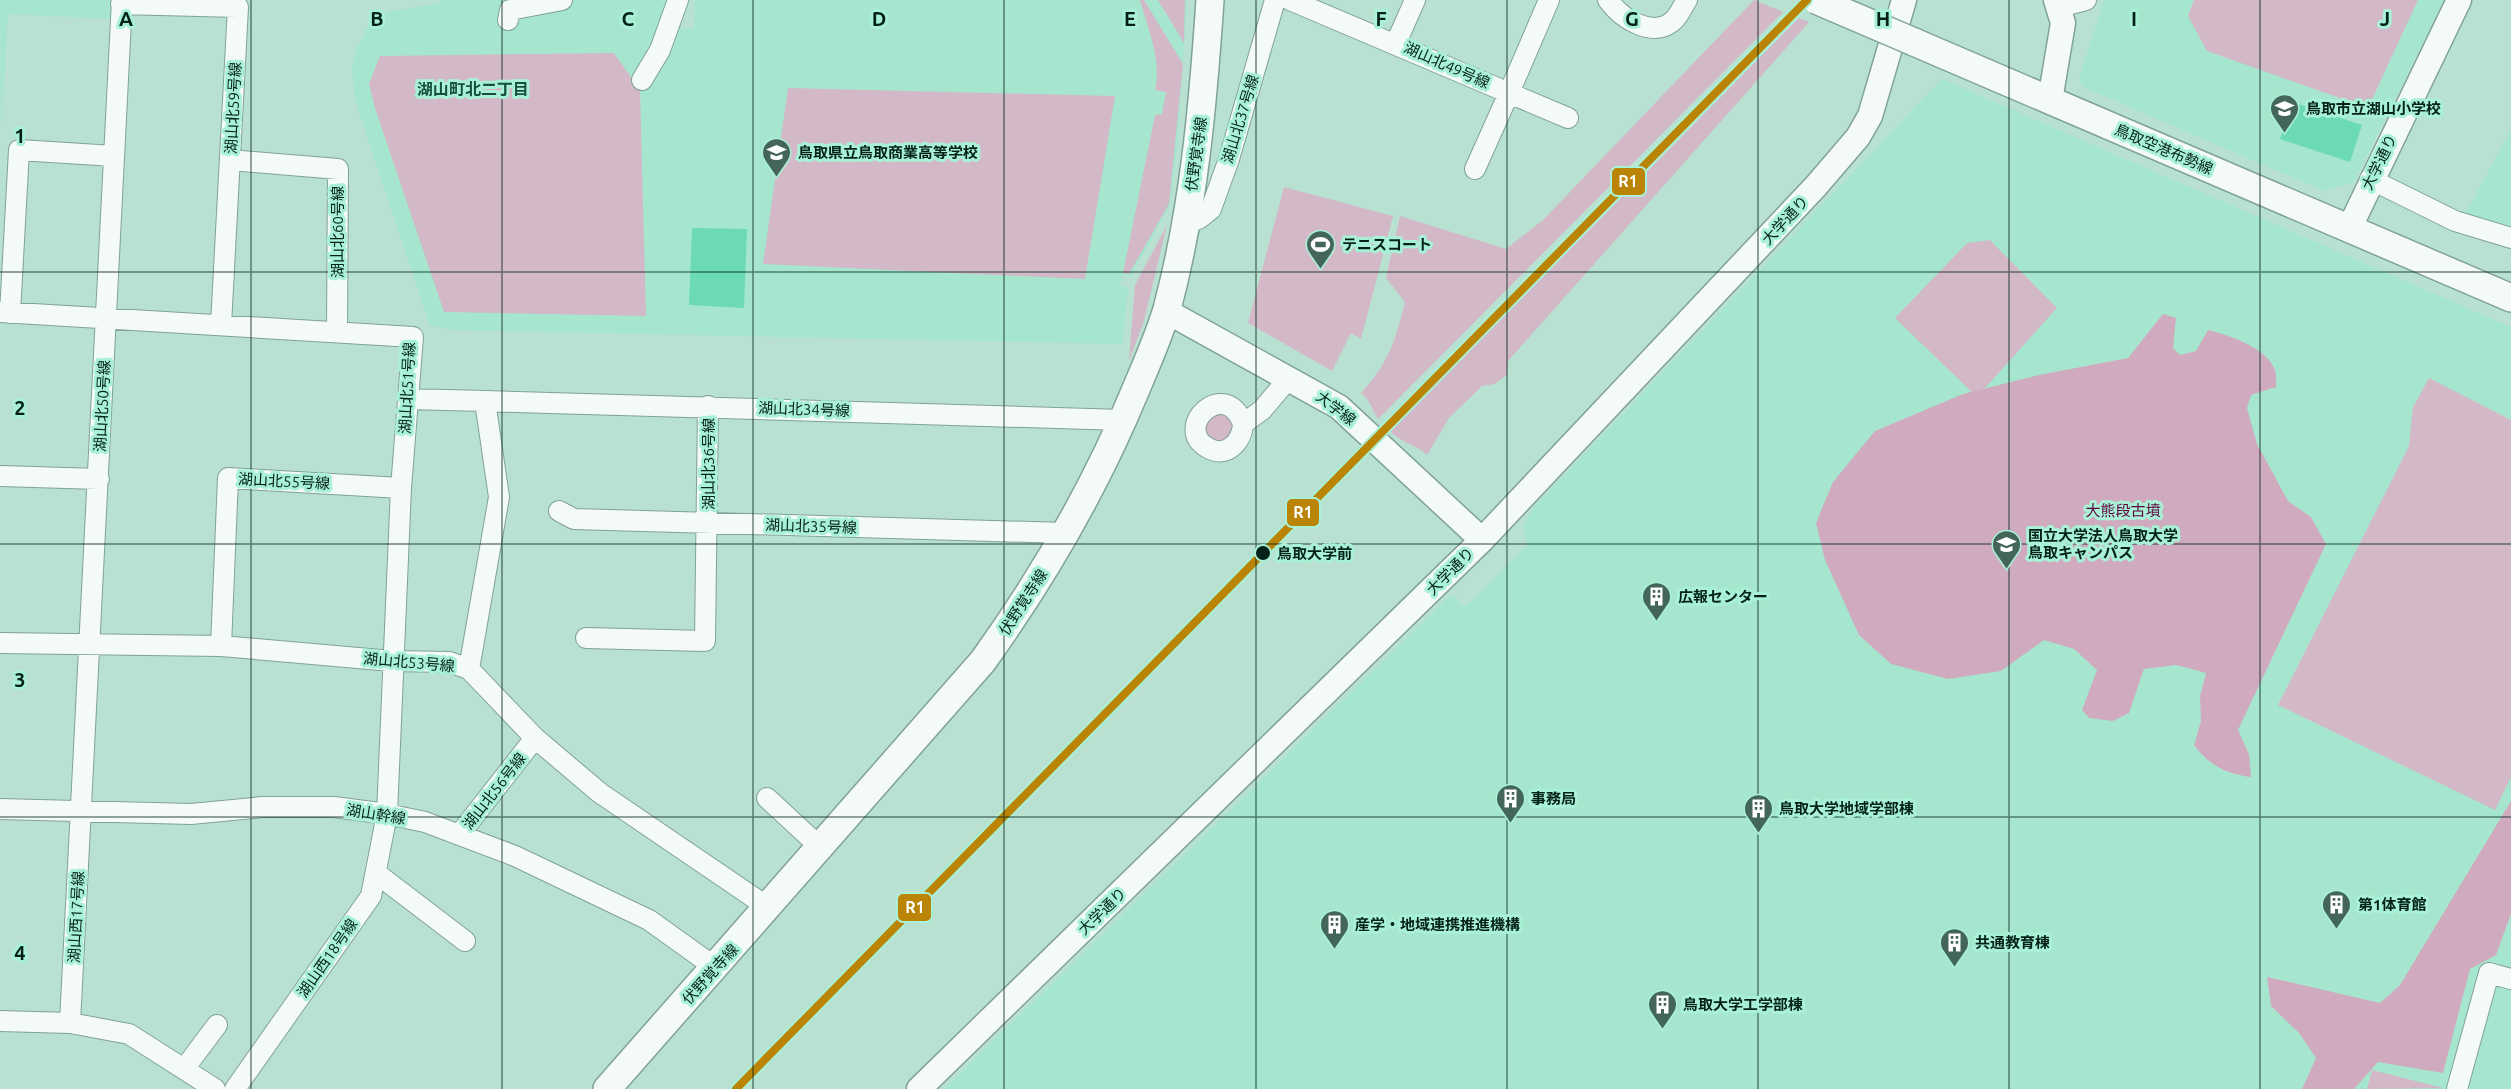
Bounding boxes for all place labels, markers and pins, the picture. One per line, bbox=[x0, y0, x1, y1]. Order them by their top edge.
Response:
school or university icon: 鳥取市立湖山小学校 bbox=[2269, 92, 2301, 134]
place label: 鳥取市立湖山小学校 bbox=[2306, 100, 2441, 117]
school or university icon: 鳥取県立鳥取商業高等学校 bbox=[761, 136, 793, 178]
place label: 鳥取県立鳥取商業高等学校 bbox=[798, 144, 978, 161]
sports icon: テニスコート bbox=[1305, 228, 1337, 270]
place label: テニスコート bbox=[1342, 236, 1432, 253]
place label: 国立大学法人鳥取大学 鳥取キャンパス bbox=[2028, 527, 2178, 561]
school or university icon: 国立大学法人鳥取大学 鳥取キャンパス bbox=[1991, 528, 2023, 570]
marker: 鳥取大学前 bbox=[1254, 544, 1272, 562]
place label: 鳥取大学前 bbox=[1277, 545, 1352, 562]
building icon: 広報センター bbox=[1641, 580, 1673, 622]
place label: 広報センター bbox=[1678, 588, 1768, 605]
building icon: 事務局 bbox=[1494, 782, 1526, 824]
place label: 事務局 bbox=[1531, 790, 1576, 807]
building icon: 鳥取大学地域学部棟 bbox=[1742, 792, 1774, 834]
place label: 鳥取大学地域学部棟 bbox=[1779, 800, 1914, 817]
building icon: 第1体育館 bbox=[2321, 888, 2353, 930]
place label: 第1体育館 bbox=[2358, 896, 2426, 913]
building icon: 産学・地域連携推進機構 bbox=[1318, 908, 1350, 950]
place label: 産学・地域連携推進機構 bbox=[1355, 916, 1520, 933]
building icon: 共通教育棟 bbox=[1938, 926, 1970, 968]
place label: 共通教育棟 bbox=[1975, 934, 2050, 951]
building icon: 鳥取大学工学部棟 bbox=[1646, 988, 1678, 1030]
place label: 鳥取大学工学部棟 bbox=[1683, 996, 1803, 1013]

